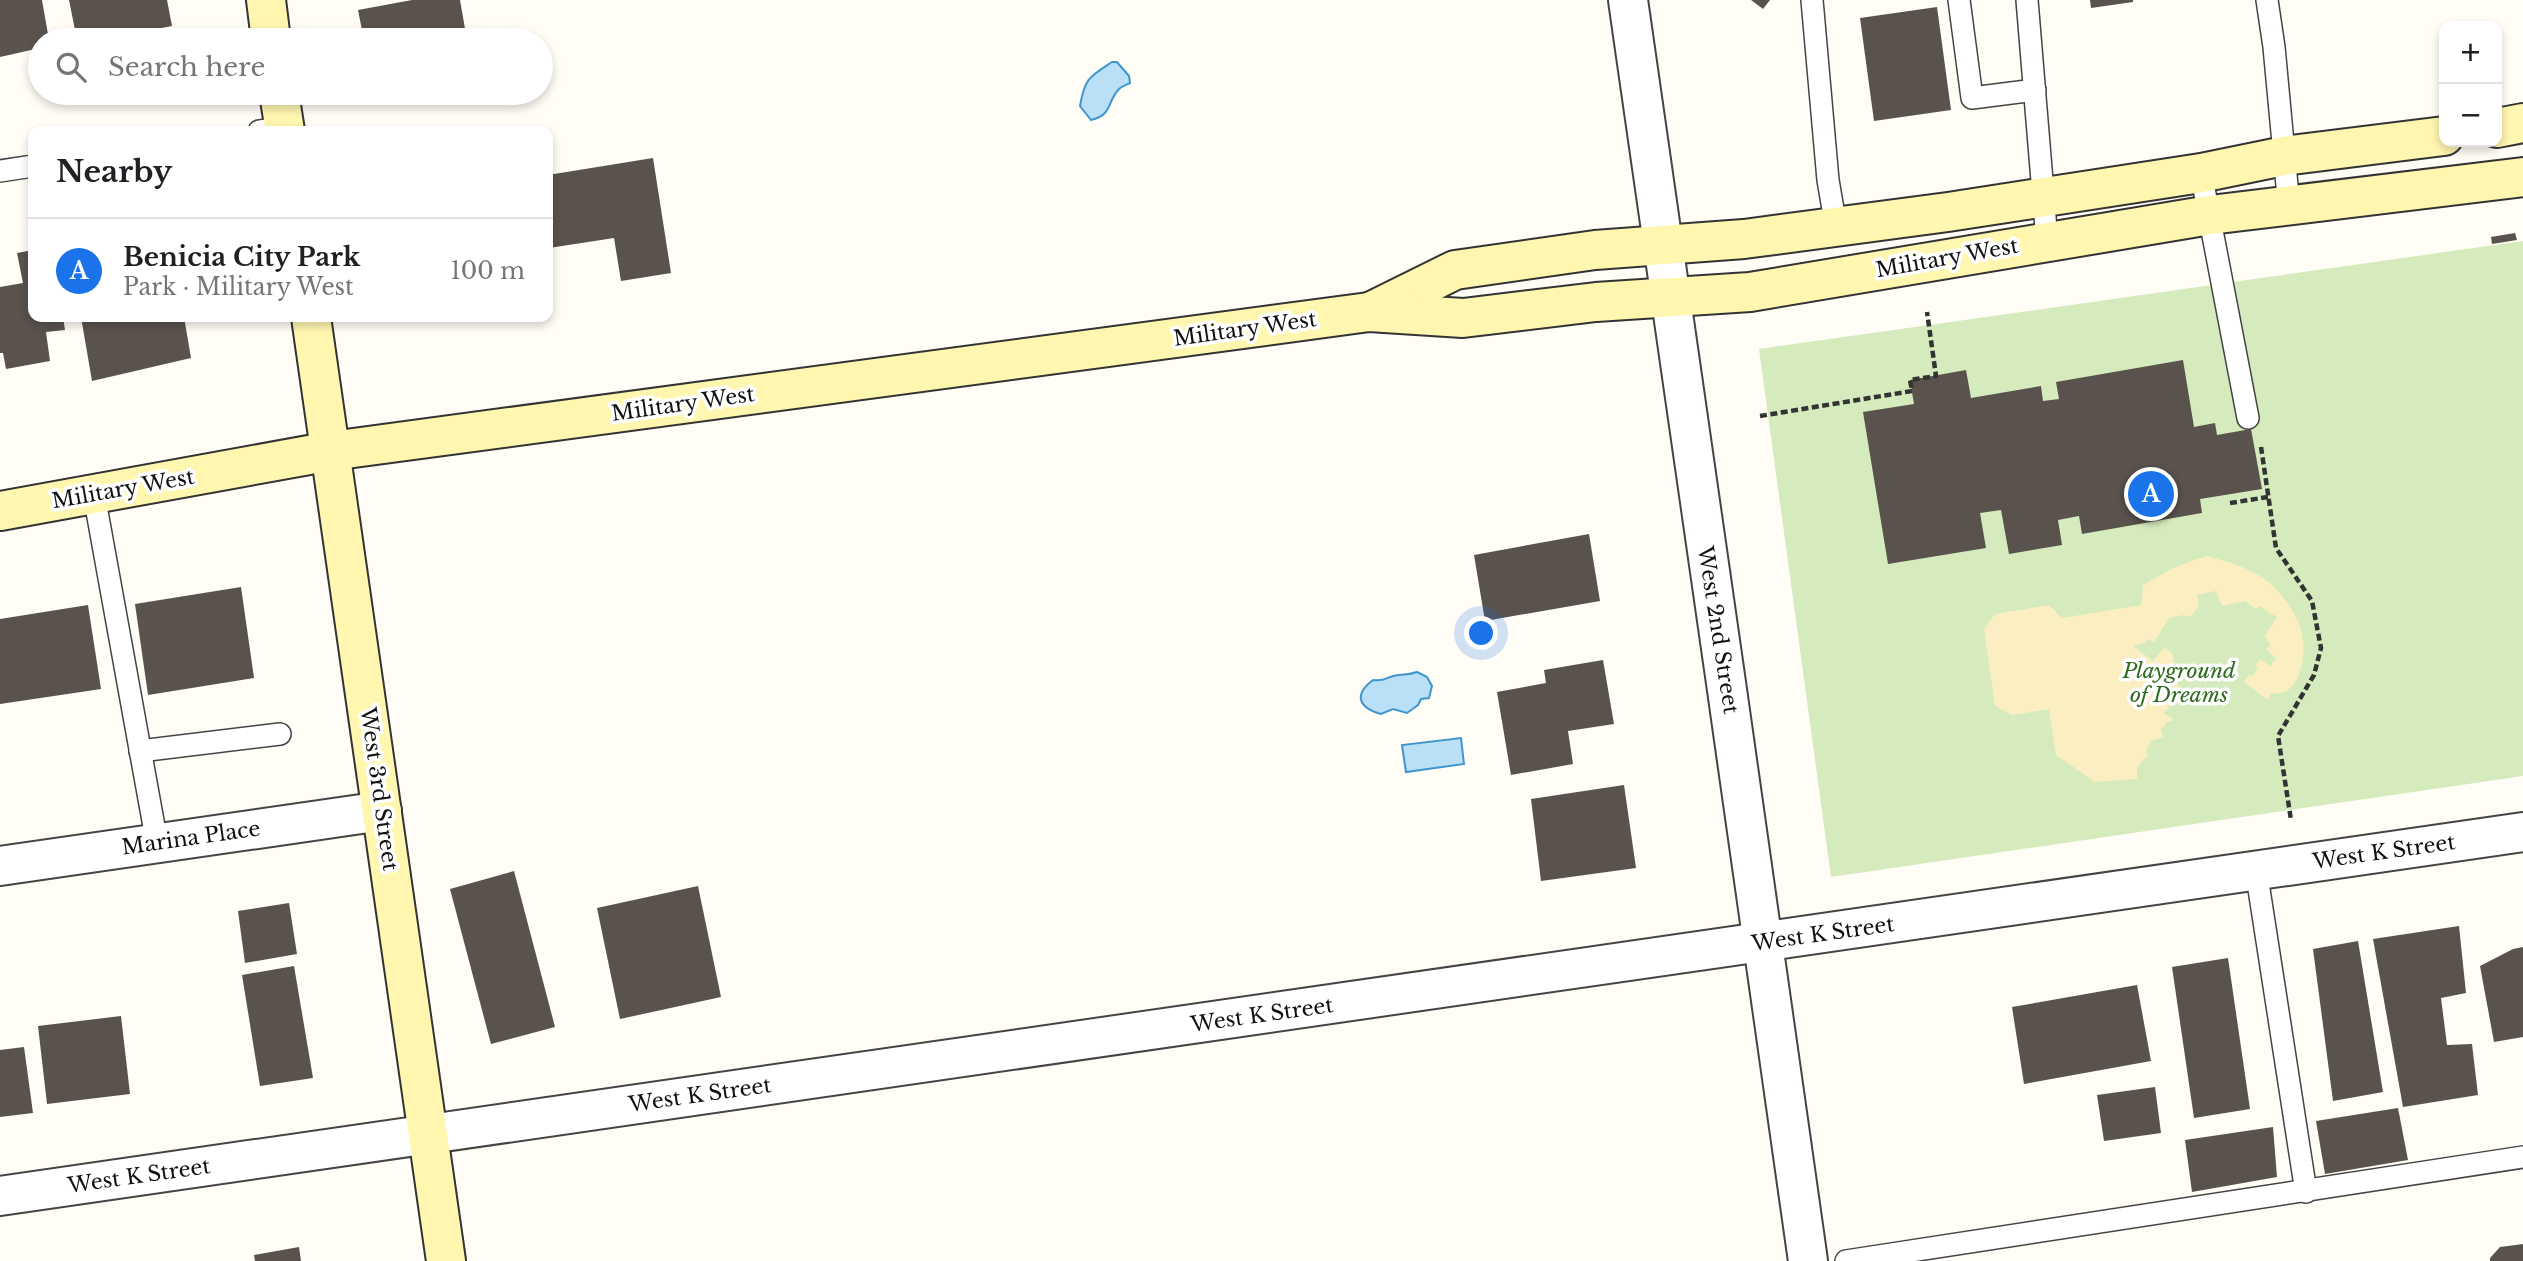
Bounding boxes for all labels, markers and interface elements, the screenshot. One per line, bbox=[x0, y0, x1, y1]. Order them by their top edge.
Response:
map controls bbox=[2439, 21, 2502, 147]
button: + bbox=[2439, 21, 2502, 84]
search box bbox=[28, 28, 553, 105]
icon: search bbox=[52, 48, 90, 86]
text: Search here bbox=[108, 51, 265, 83]
button: − bbox=[2439, 84, 2502, 147]
text: Nearby bbox=[56, 153, 172, 190]
street label: Military West bbox=[1874, 233, 2020, 283]
text: Benicia City Park bbox=[123, 241, 360, 273]
text: A bbox=[70, 257, 88, 285]
text: 100 m bbox=[451, 257, 525, 285]
text: Park · Military West bbox=[123, 273, 354, 301]
street label: Military West bbox=[1172, 306, 1318, 352]
street label: Military West bbox=[610, 381, 756, 427]
street label: Military West bbox=[50, 464, 196, 514]
pin: A bbox=[2128, 468, 2174, 520]
street label: West 2nd Street bbox=[1692, 543, 1744, 716]
your location bbox=[1464, 616, 1498, 650]
park label: Playground of Dreams bbox=[2121, 658, 2236, 708]
street label: West 3rd Street bbox=[355, 705, 403, 872]
street label: Marina Place bbox=[120, 815, 262, 861]
street label: West K Street bbox=[2310, 829, 2457, 875]
street label: West K Street bbox=[1749, 911, 1896, 957]
street label: West K Street bbox=[1188, 992, 1335, 1038]
street label: West K Street bbox=[626, 1072, 773, 1118]
street label: West K Street bbox=[65, 1153, 212, 1199]

